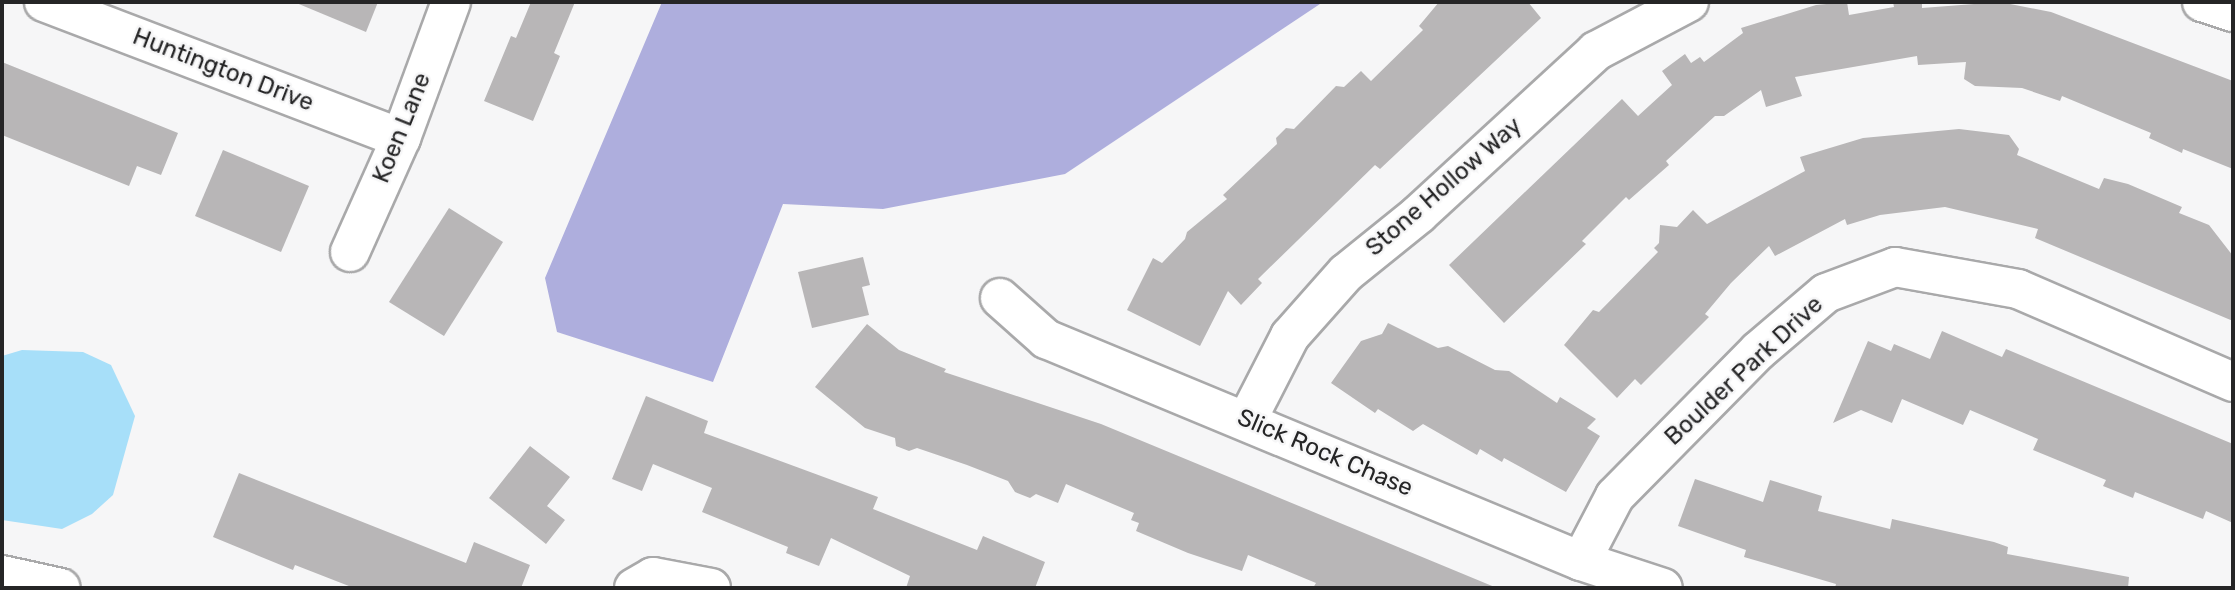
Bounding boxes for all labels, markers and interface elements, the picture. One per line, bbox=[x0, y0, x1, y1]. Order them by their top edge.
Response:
street label: Huntington Drive bbox=[129, 22, 317, 118]
street label: Koen Lane bbox=[367, 69, 437, 187]
street label: Stone Hollow Way bbox=[1360, 111, 1528, 263]
street label: Boulder Park Drive bbox=[1659, 290, 1829, 452]
street label: Slick Rock Chase bbox=[1233, 403, 1417, 503]

